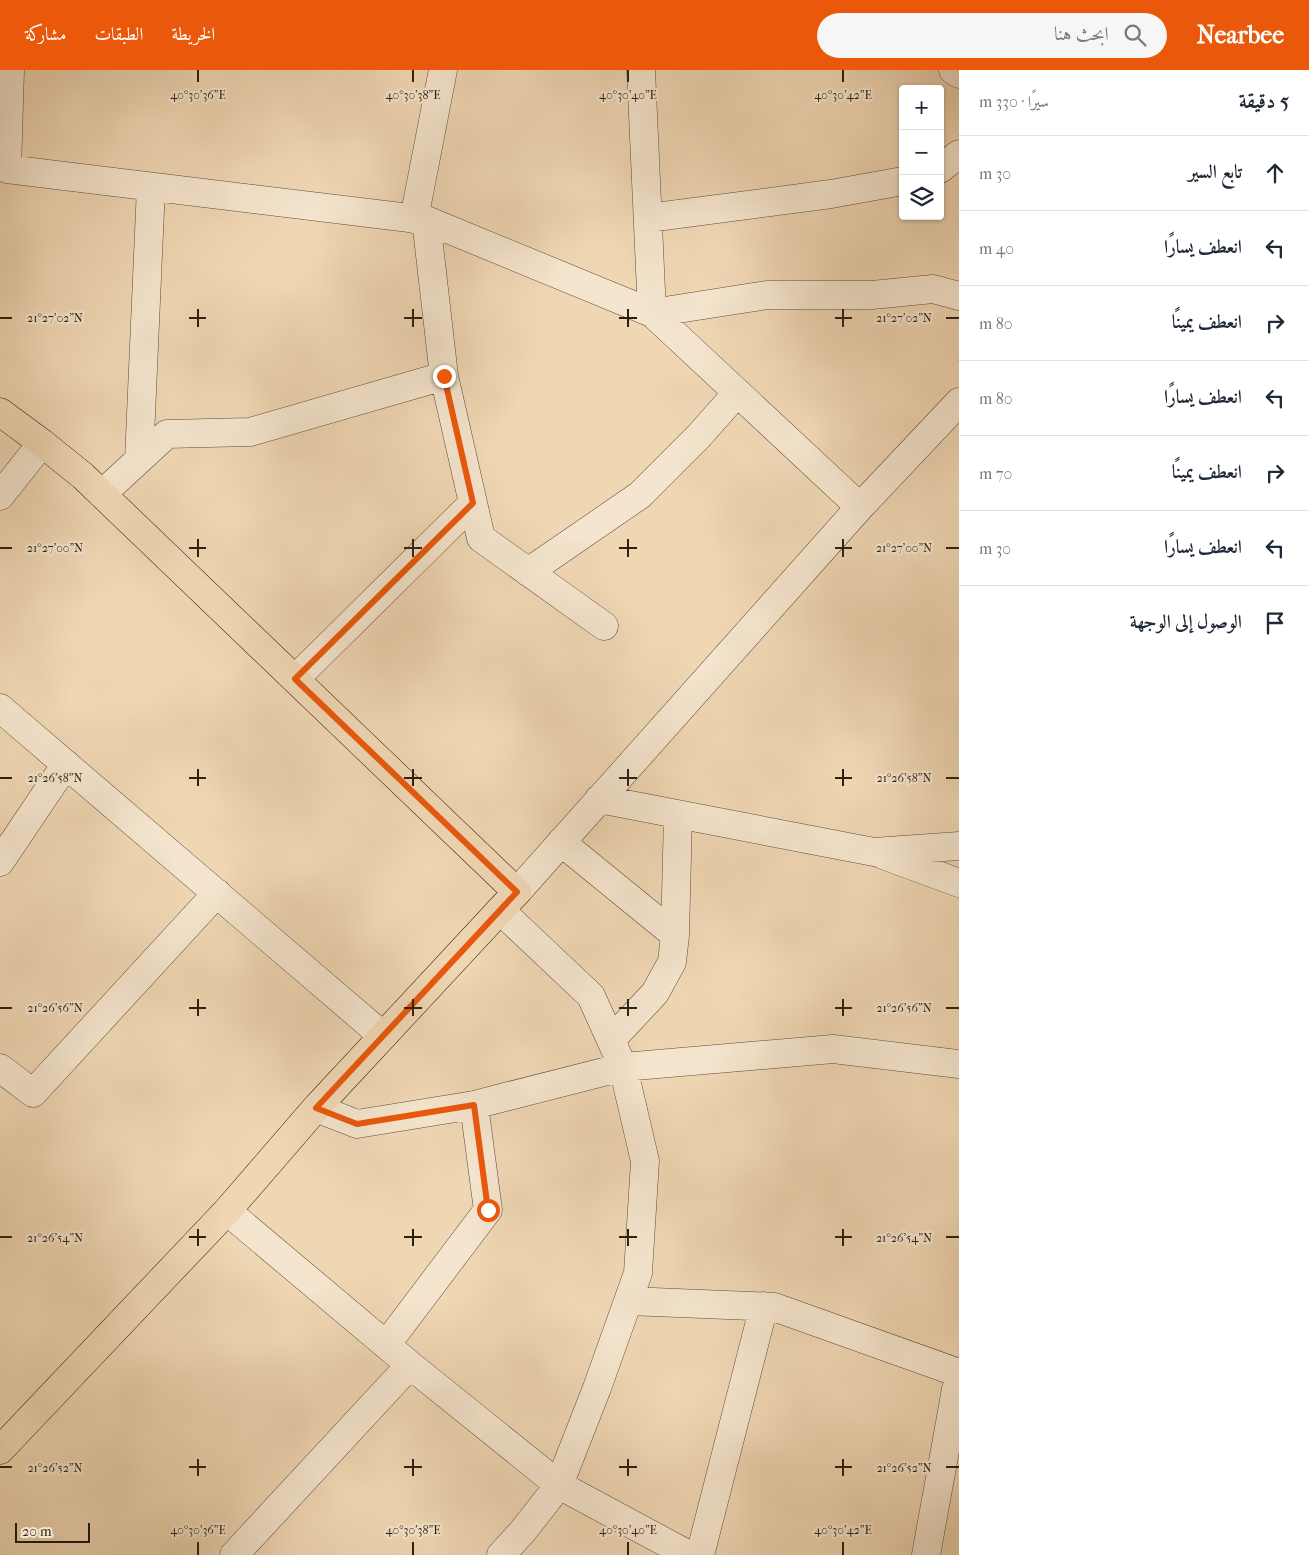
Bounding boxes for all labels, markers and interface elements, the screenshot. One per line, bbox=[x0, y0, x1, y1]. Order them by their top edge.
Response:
search box bbox=[817, 13, 1167, 58]
icon: search bbox=[1121, 21, 1149, 49]
text: Nearbee bbox=[1197, 21, 1284, 49]
text: ابحث هنا bbox=[1054, 23, 1109, 45]
text: مشاركة bbox=[25, 24, 66, 45]
text: الطبقات bbox=[94, 24, 143, 45]
text: الخريطة bbox=[171, 24, 215, 45]
map controls bbox=[899, 85, 944, 220]
button: + bbox=[899, 85, 944, 130]
text: 40°30'36"E bbox=[170, 88, 226, 102]
text: 40°30'38"E bbox=[385, 88, 441, 102]
text: 40°30'40"E bbox=[599, 88, 657, 102]
text: 40°30'42"E bbox=[814, 88, 872, 102]
text: 5 دقيقة bbox=[1239, 89, 1289, 113]
text: سيرًا · 330 m bbox=[979, 92, 1049, 111]
button: − bbox=[899, 130, 944, 175]
icon: ahead bbox=[1261, 159, 1289, 187]
text: تابع السير bbox=[1188, 161, 1242, 183]
text: 30 m bbox=[979, 164, 1011, 183]
button: layers bbox=[899, 175, 944, 220]
icon: left bbox=[1261, 234, 1289, 262]
text: انعطف يسارًا bbox=[1164, 236, 1242, 258]
text: 40 m bbox=[979, 239, 1014, 258]
icon: right bbox=[1261, 309, 1289, 337]
text: 21°27'02"N bbox=[27, 311, 83, 325]
text: 21°27'02"N bbox=[876, 311, 932, 325]
text: انعطف يمينًا bbox=[1172, 311, 1242, 333]
text: 80 m bbox=[979, 314, 1013, 333]
route end bbox=[433, 365, 456, 388]
icon: left bbox=[1261, 384, 1289, 412]
text: انعطف يسارًا bbox=[1164, 386, 1242, 408]
text: 80 m bbox=[979, 389, 1013, 408]
icon: right bbox=[1261, 459, 1289, 487]
text: انعطف يمينًا bbox=[1172, 461, 1242, 483]
text: 70 m bbox=[979, 464, 1012, 483]
icon: left bbox=[1261, 534, 1289, 562]
text: انعطف يسارًا bbox=[1164, 536, 1242, 558]
text: 30 m bbox=[979, 539, 1011, 558]
text: 21°27'00"N bbox=[27, 541, 83, 555]
text: 21°27'00"N bbox=[876, 541, 932, 555]
icon: arrive bbox=[1261, 609, 1289, 637]
text: الوصول إلى الوجهة bbox=[1130, 611, 1242, 633]
text: 21°26'58"N bbox=[27, 771, 83, 785]
text: 21°26'58"N bbox=[876, 771, 932, 785]
text: 21°26'56"N bbox=[27, 1001, 83, 1015]
text: 21°26'56"N bbox=[876, 1001, 932, 1015]
route start bbox=[477, 1199, 500, 1222]
text: 21°26'54"N bbox=[27, 1231, 83, 1245]
text: 21°26'54"N bbox=[876, 1231, 932, 1245]
text: 21°26'52"N bbox=[27, 1461, 83, 1475]
text: 21°26'52"N bbox=[876, 1461, 932, 1475]
scale bar bbox=[15, 1520, 90, 1543]
text: 20 m bbox=[22, 1523, 52, 1540]
text: 40°30'36"E bbox=[170, 1523, 226, 1537]
text: 40°30'38"E bbox=[385, 1523, 441, 1537]
text: 40°30'40"E bbox=[599, 1523, 657, 1537]
text: 40°30'42"E bbox=[814, 1523, 872, 1537]

